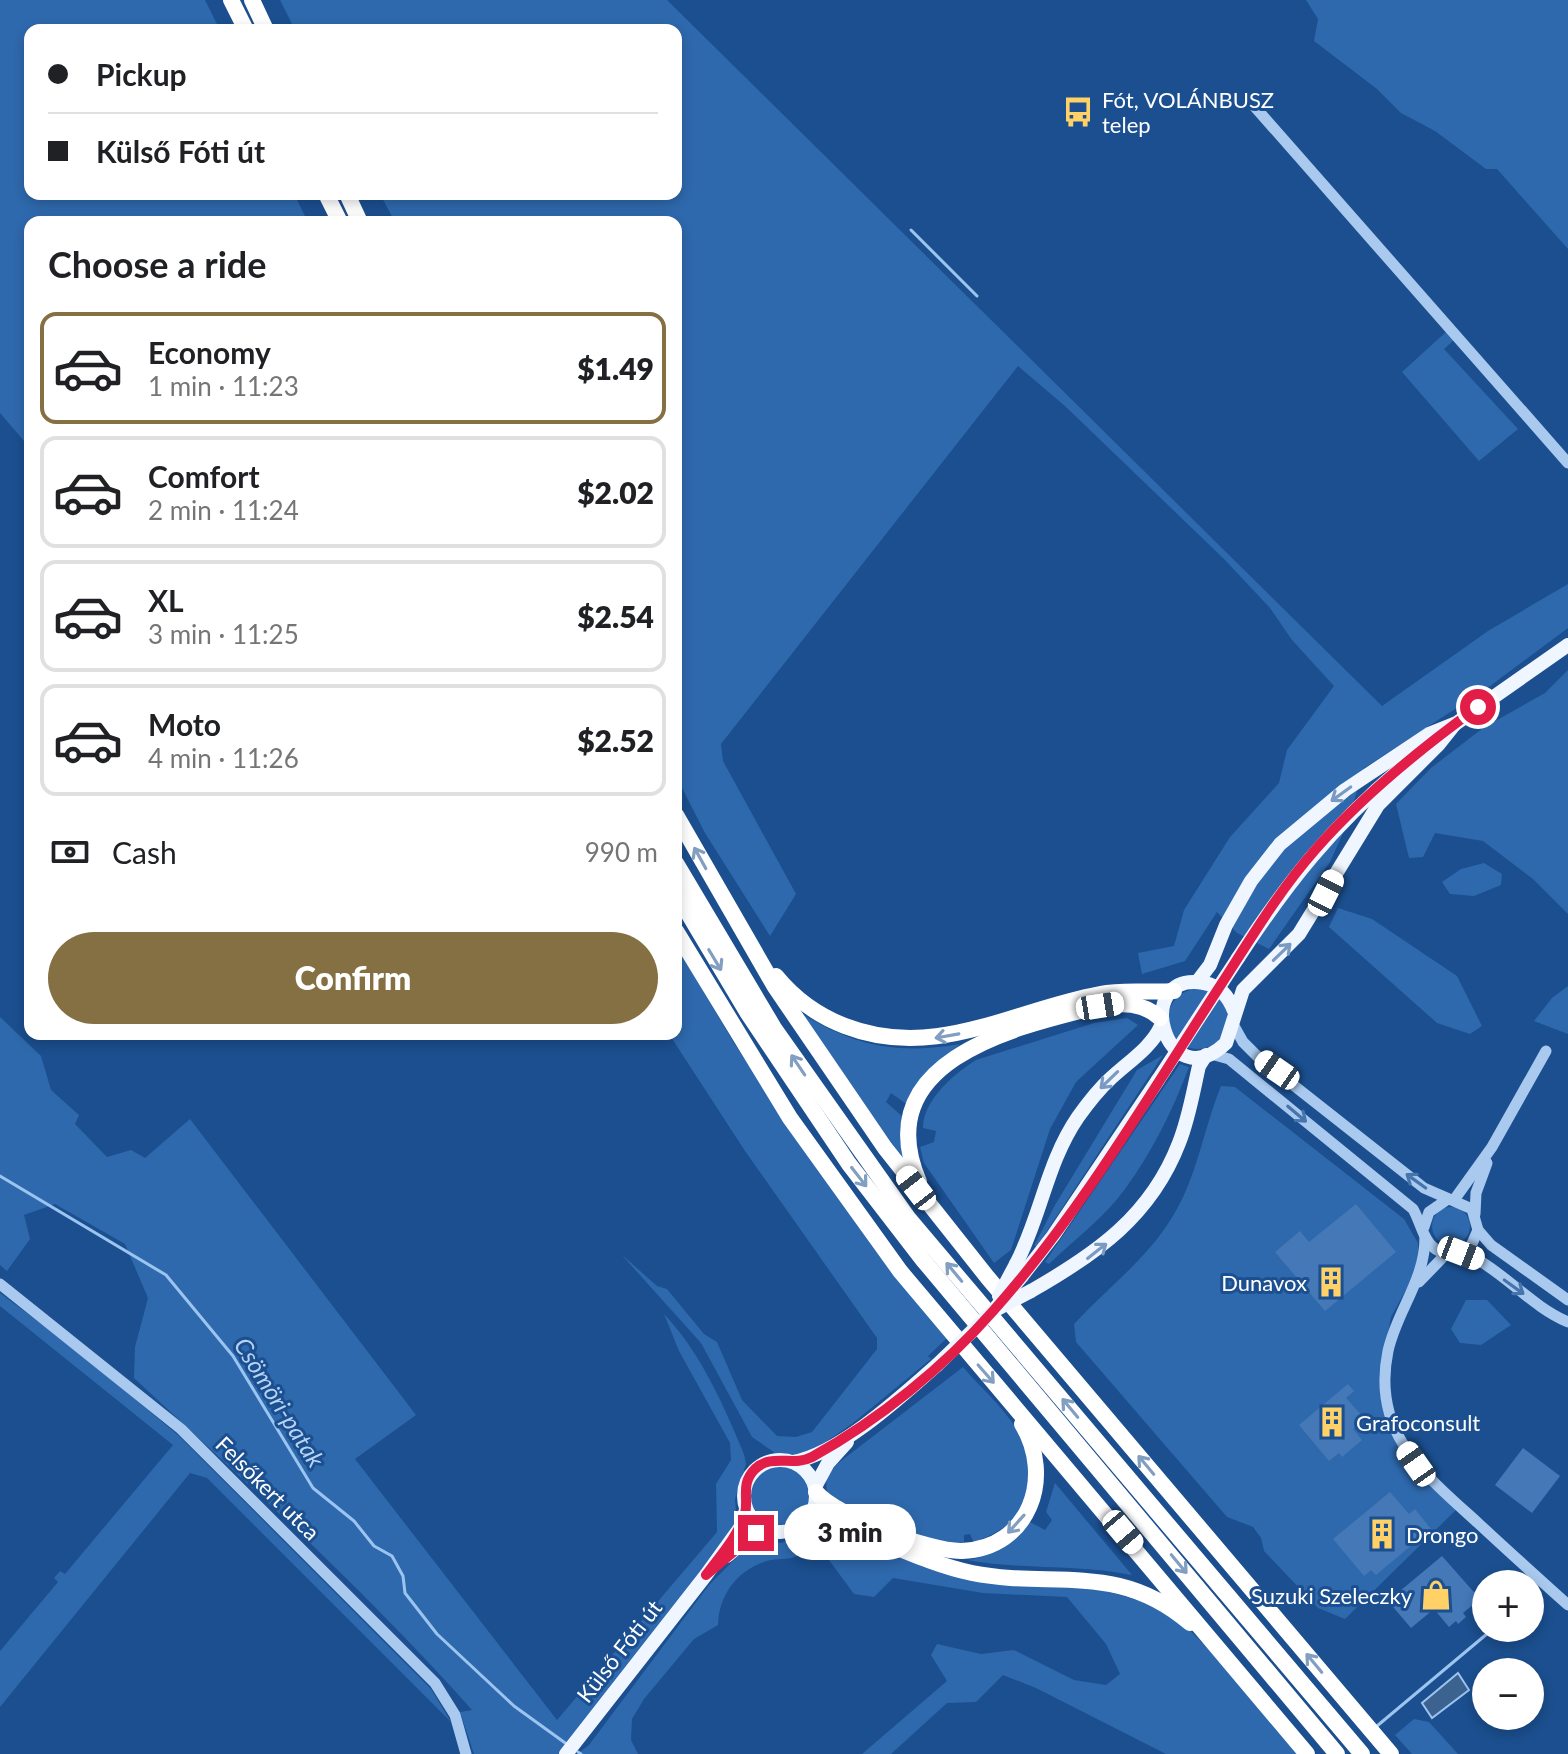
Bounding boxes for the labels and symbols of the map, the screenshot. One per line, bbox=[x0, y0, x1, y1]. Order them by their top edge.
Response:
place label: Fót, VOLÁNBUSZ telep bbox=[1102, 86, 1274, 138]
bus stop icon: Fót, VOLÁNBUSZ telep bbox=[1061, 95, 1095, 129]
route start bbox=[1460, 689, 1496, 725]
one-way arrow bbox=[1331, 785, 1352, 802]
one-way arrow bbox=[692, 846, 707, 870]
car bbox=[1304, 866, 1348, 920]
one-way arrow bbox=[1272, 943, 1291, 962]
one-way arrow bbox=[708, 948, 724, 971]
car bbox=[1074, 990, 1126, 1022]
one-way arrow bbox=[935, 1029, 960, 1044]
car bbox=[1250, 1046, 1304, 1094]
one-way arrow bbox=[790, 1054, 807, 1076]
one-way arrow bbox=[1100, 1070, 1119, 1089]
one-way arrow bbox=[1286, 1105, 1306, 1123]
car bbox=[892, 1162, 940, 1214]
one-way arrow bbox=[850, 1166, 867, 1187]
one-way arrow bbox=[1406, 1173, 1428, 1189]
car bbox=[1434, 1233, 1488, 1273]
one-way arrow bbox=[1086, 1242, 1107, 1259]
one-way arrow bbox=[945, 1263, 963, 1283]
building icon: Dunavox bbox=[1314, 1265, 1348, 1299]
place label: Dunavox bbox=[1221, 1269, 1307, 1296]
one-way arrow bbox=[1503, 1279, 1525, 1295]
water label: Csömöri-patak bbox=[229, 1332, 332, 1473]
one-way arrow bbox=[977, 1364, 995, 1384]
one-way arrow bbox=[1061, 1398, 1079, 1419]
building icon: Grafoconsult bbox=[1315, 1405, 1349, 1439]
place label: Grafoconsult bbox=[1356, 1409, 1480, 1436]
street label: Felsőkert utca bbox=[211, 1431, 325, 1545]
car bbox=[1392, 1437, 1440, 1491]
one-way arrow bbox=[1137, 1455, 1155, 1475]
callout: 3 min bbox=[784, 1505, 916, 1561]
car bbox=[1098, 1506, 1148, 1558]
one-way arrow bbox=[1007, 1514, 1026, 1534]
route end bbox=[738, 1515, 774, 1551]
building icon: Drongo bbox=[1365, 1517, 1399, 1551]
place label: Drongo bbox=[1406, 1521, 1479, 1548]
one-way arrow bbox=[1170, 1553, 1188, 1573]
shop icon: Suzuki Szeleczky bbox=[1419, 1578, 1453, 1612]
place label: Suzuki Szeleczky bbox=[1251, 1582, 1413, 1609]
street label: Külső Fóti út bbox=[571, 1594, 667, 1707]
one-way arrow bbox=[1305, 1653, 1323, 1674]

